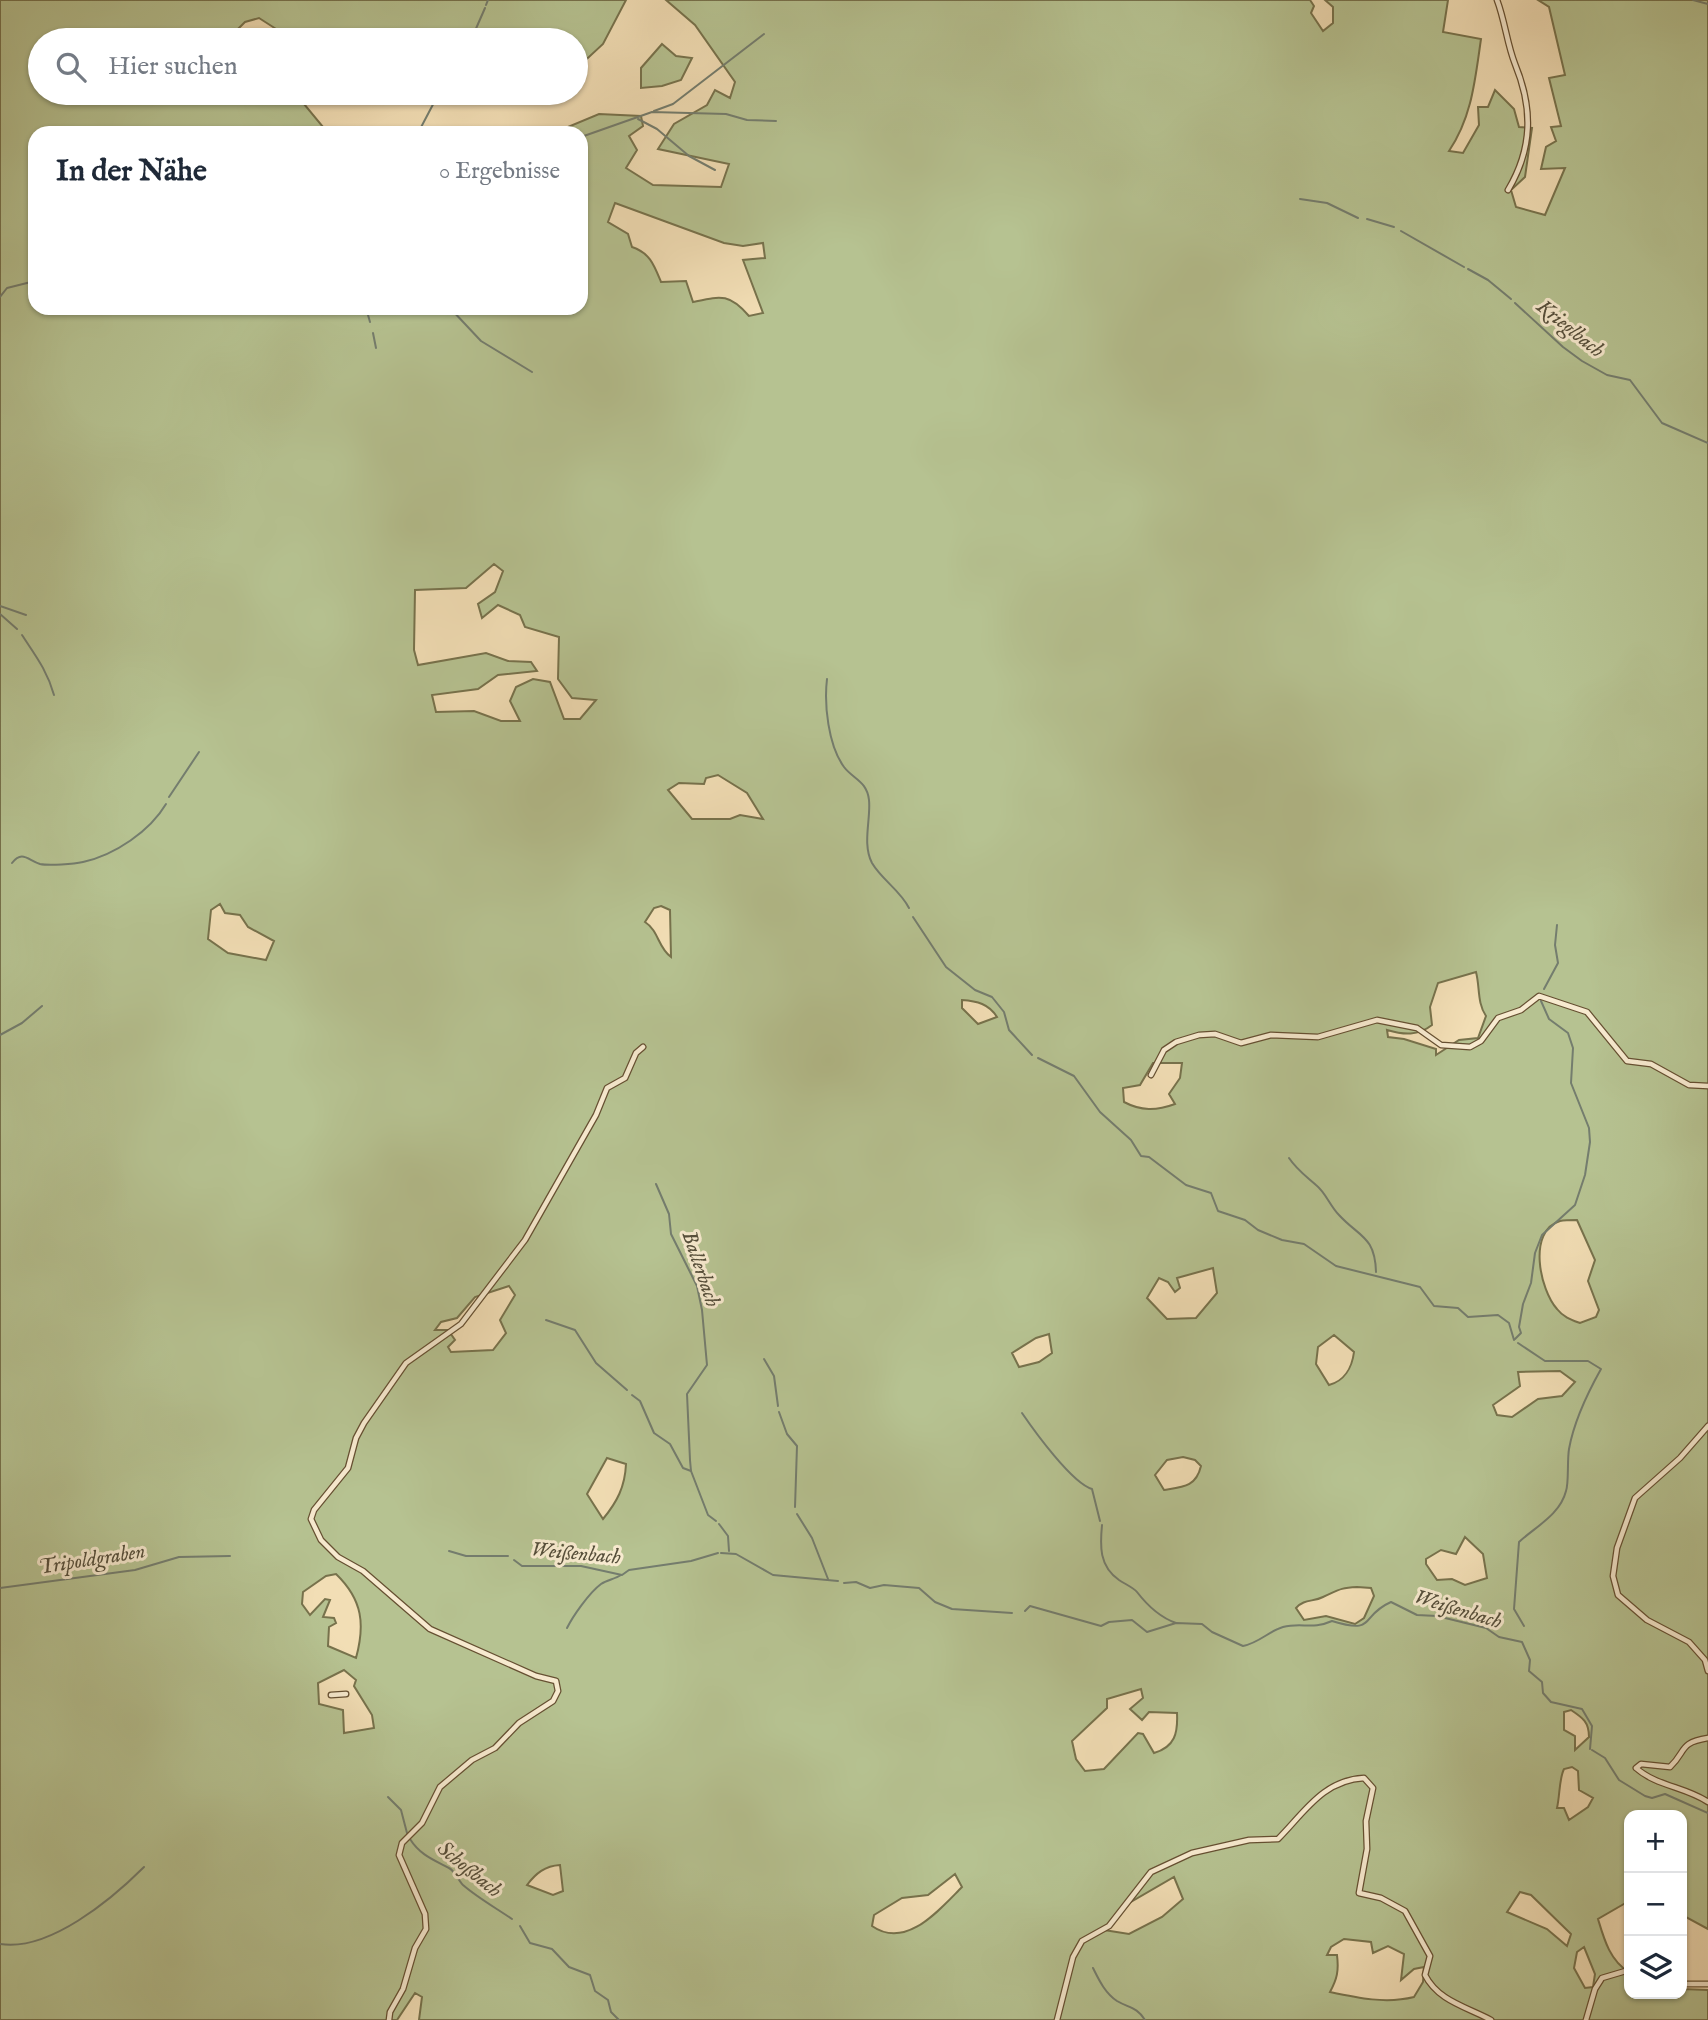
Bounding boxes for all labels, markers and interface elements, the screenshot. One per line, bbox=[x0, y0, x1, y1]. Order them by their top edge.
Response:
search box bbox=[28, 28, 588, 105]
icon: search bbox=[52, 48, 90, 86]
text: Hier suchen bbox=[108, 50, 238, 83]
text: In der Nähe bbox=[56, 153, 207, 191]
text: 0 Ergebnisse bbox=[439, 157, 560, 186]
water label: Krieglbach bbox=[1530, 293, 1609, 364]
water label: Ballerbach bbox=[674, 1227, 726, 1311]
water label: Weißenbach bbox=[530, 1537, 622, 1571]
water label: Tripoldgraben bbox=[37, 1538, 147, 1582]
water label: Weißenbach bbox=[1411, 1584, 1505, 1636]
map controls bbox=[1624, 1810, 1687, 1999]
button: + bbox=[1624, 1810, 1687, 1873]
water label: Schoßbach bbox=[431, 1836, 507, 1904]
button: − bbox=[1624, 1873, 1687, 1936]
button: layers bbox=[1624, 1936, 1687, 1999]

